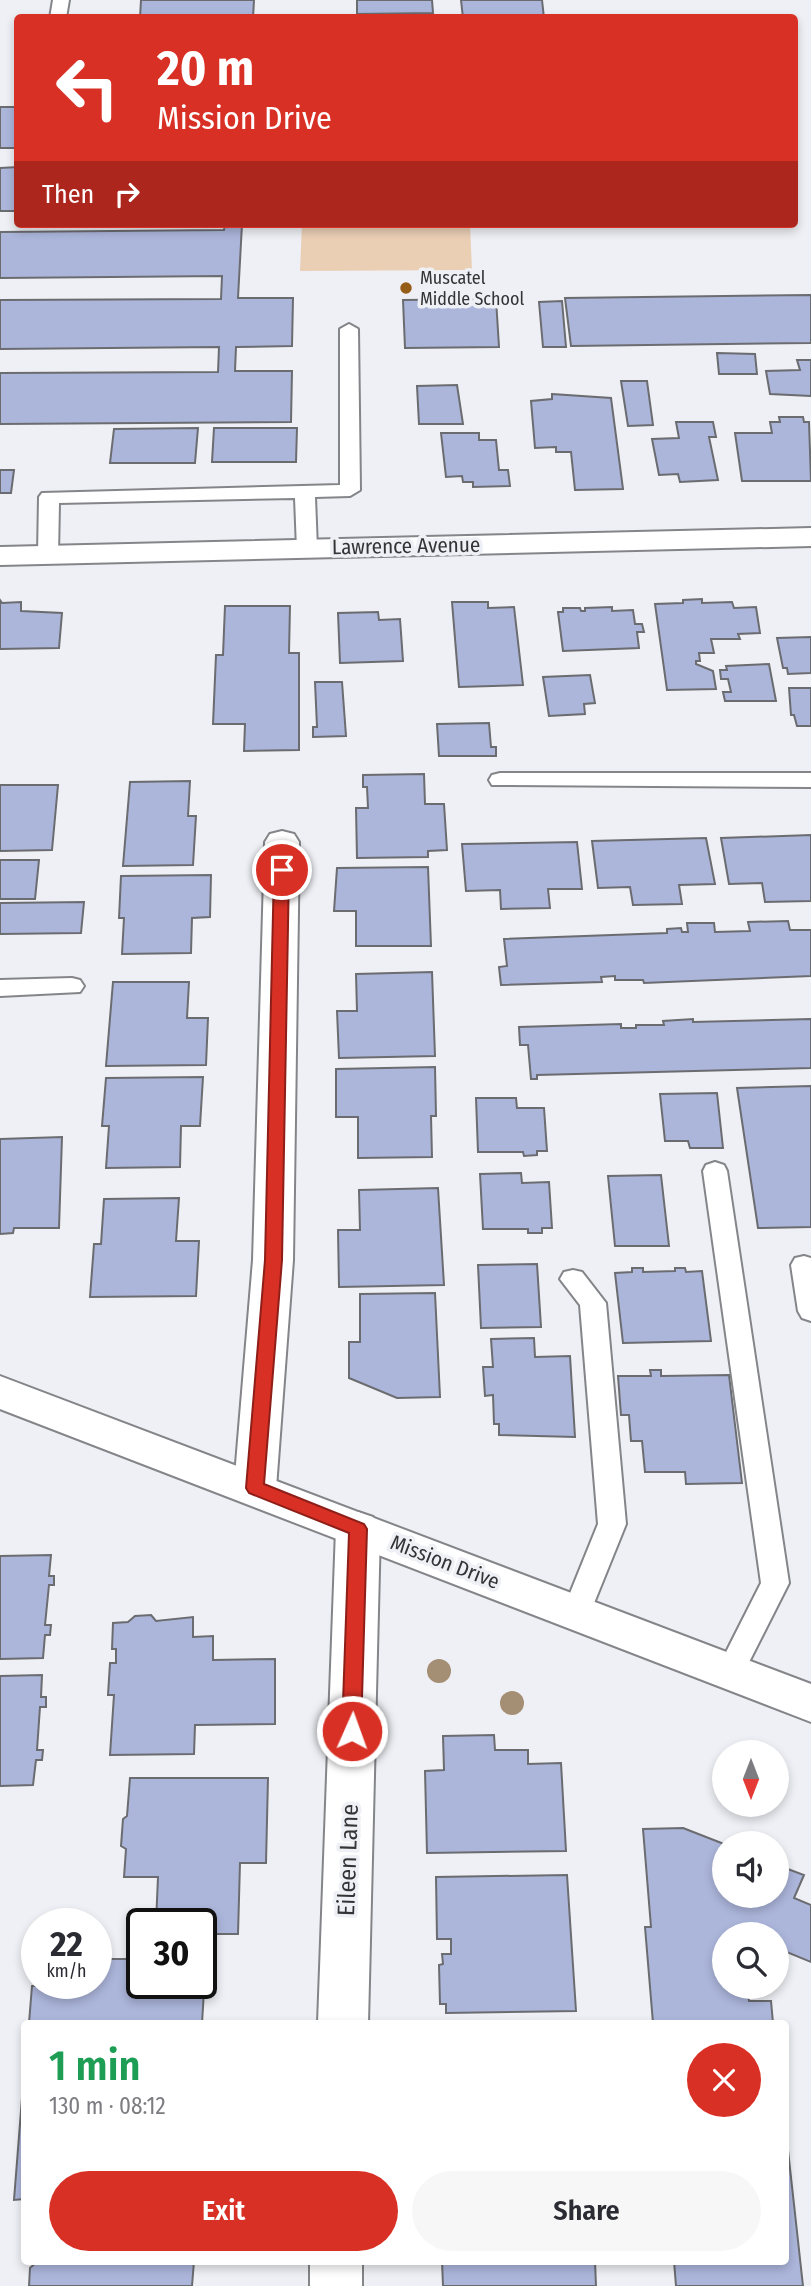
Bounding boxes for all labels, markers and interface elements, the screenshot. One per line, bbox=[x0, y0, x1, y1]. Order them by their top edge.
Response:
text: 20 m bbox=[157, 39, 254, 98]
icon: left bbox=[42, 42, 133, 133]
text: Mission Drive bbox=[157, 99, 332, 137]
icon: right bbox=[108, 175, 146, 213]
text: Then bbox=[42, 179, 94, 210]
place label: Muscatel Middle School bbox=[420, 267, 524, 310]
marker: Muscatel Middle School bbox=[398, 280, 414, 296]
street label: Lawrence Avenue bbox=[332, 532, 480, 560]
pin bbox=[252, 840, 312, 900]
icon: arrive bbox=[263, 851, 301, 889]
street label: Mission Drive bbox=[387, 1529, 503, 1595]
position arrow bbox=[315, 1694, 389, 1768]
north arrow bbox=[712, 1740, 789, 1816]
map controls bbox=[712, 1740, 789, 1999]
street label: Eileen Lane bbox=[332, 1803, 364, 1917]
button: sound bbox=[712, 1831, 789, 1908]
speed limit sign: 30 bbox=[126, 1908, 217, 1999]
button: search bbox=[712, 1922, 789, 1999]
text: 22 bbox=[50, 1923, 83, 1965]
text: km/h bbox=[46, 1960, 87, 1982]
text: 1 min bbox=[49, 2041, 140, 2091]
button: close bbox=[687, 2043, 761, 2117]
text: 130 m · 08:12 bbox=[49, 2092, 166, 2120]
button: Exit bbox=[49, 2171, 398, 2251]
button: Share bbox=[412, 2171, 761, 2251]

